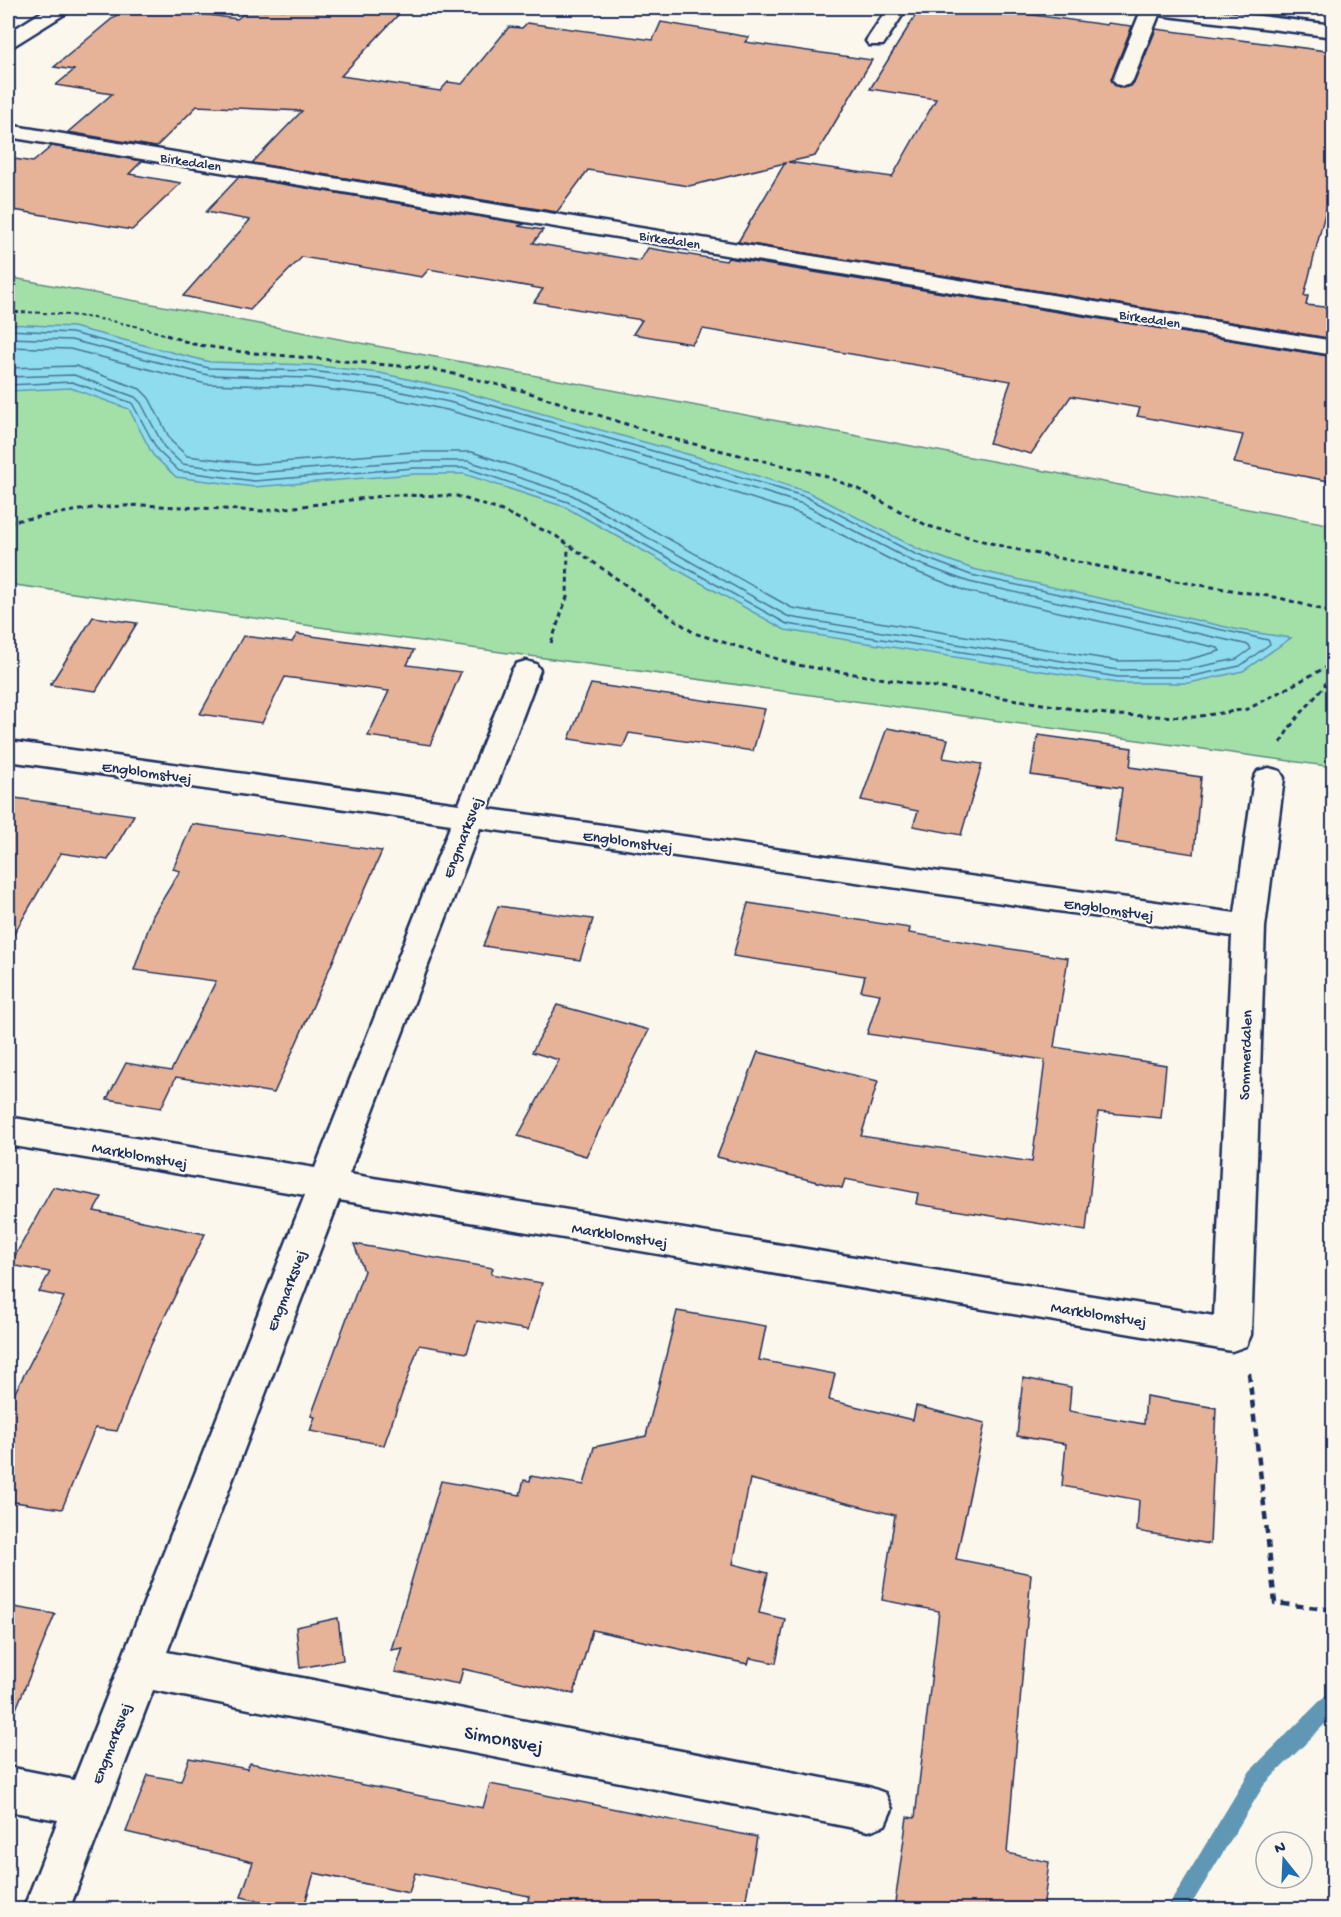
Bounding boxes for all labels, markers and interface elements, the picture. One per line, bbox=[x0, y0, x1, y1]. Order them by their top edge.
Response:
street label: Birkedalen bbox=[158, 150, 223, 177]
street label: Birkedalen bbox=[637, 228, 702, 255]
street label: Birkedalen bbox=[1117, 307, 1182, 334]
street label: Engblomstvej bbox=[100, 759, 193, 790]
street label: Engmarksvej bbox=[440, 795, 488, 882]
street label: Engblomstvej bbox=[581, 828, 674, 859]
street label: Engblomstvej bbox=[1062, 896, 1155, 927]
street label: Sommerdalen bbox=[1236, 1009, 1259, 1100]
street label: Markblomstvej bbox=[90, 1140, 189, 1175]
street label: Markblomstvej bbox=[570, 1221, 669, 1254]
street label: Engmarksvej bbox=[264, 1248, 312, 1335]
street label: Markblomstvej bbox=[1049, 1300, 1148, 1333]
street label: Engmarksvej bbox=[89, 1701, 137, 1788]
street label: Simonsvej bbox=[462, 1723, 545, 1760]
north arrow bbox=[1254, 1830, 1314, 1890]
text: N bbox=[1273, 1838, 1289, 1860]

